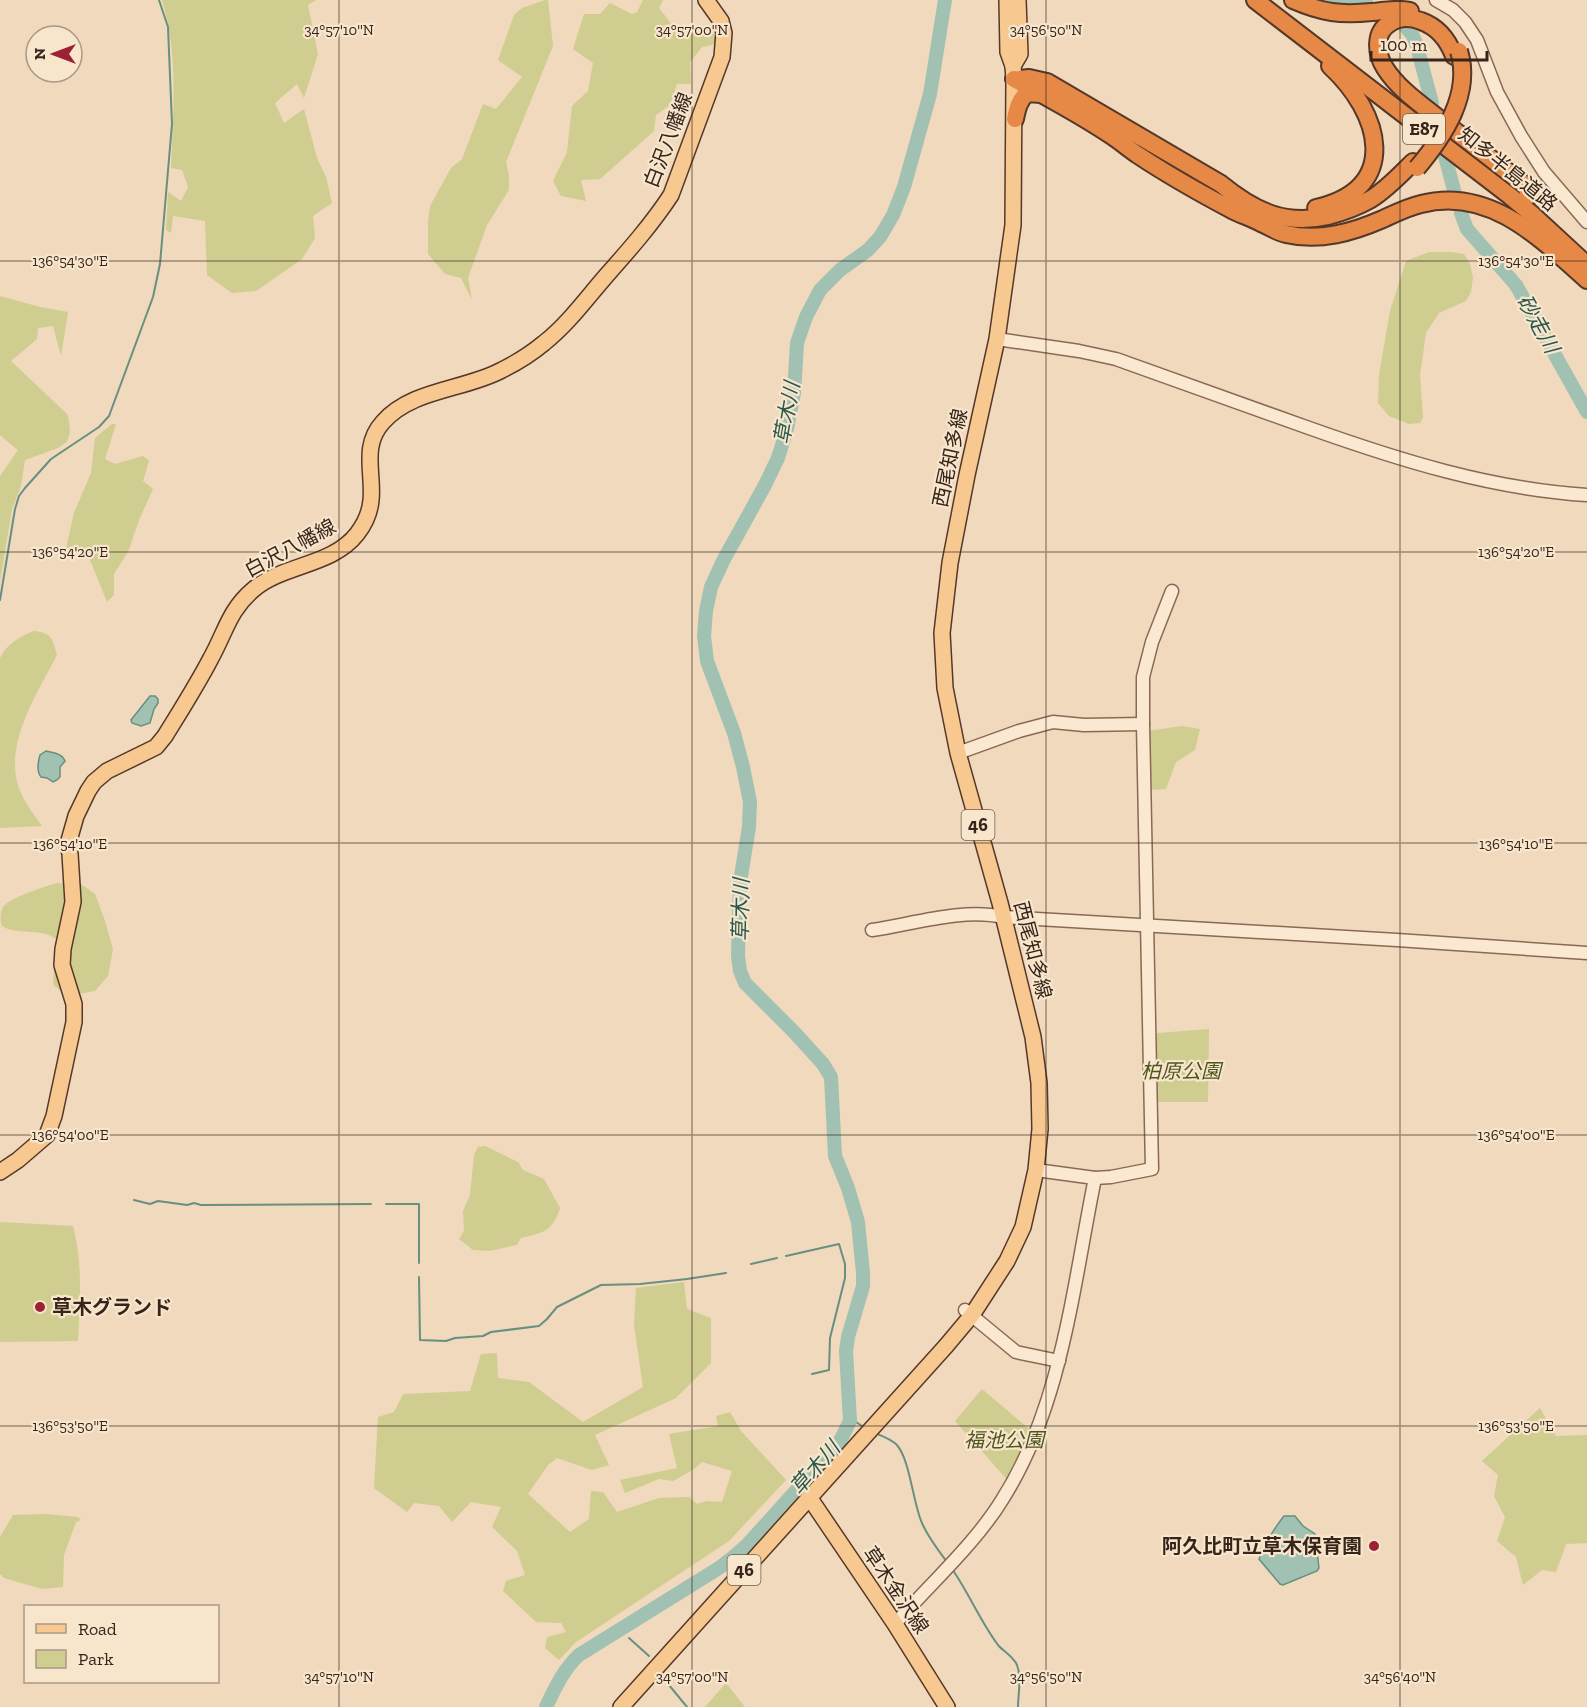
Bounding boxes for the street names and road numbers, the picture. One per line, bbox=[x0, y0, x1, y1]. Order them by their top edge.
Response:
street label: 白沢八幡線 bbox=[639, 89, 697, 191]
road number: E87 bbox=[1403, 114, 1445, 144]
street label: 知多半島道路 bbox=[1454, 122, 1562, 216]
street label: 西尾知多線 bbox=[928, 407, 972, 509]
street label: 白沢八幡線 bbox=[240, 514, 340, 582]
road number: 46 bbox=[962, 810, 994, 840]
street label: 西尾知多線 bbox=[1009, 899, 1057, 1001]
street label: 草木金沢線 bbox=[858, 1542, 934, 1638]
road number: 46 bbox=[728, 1555, 760, 1585]

